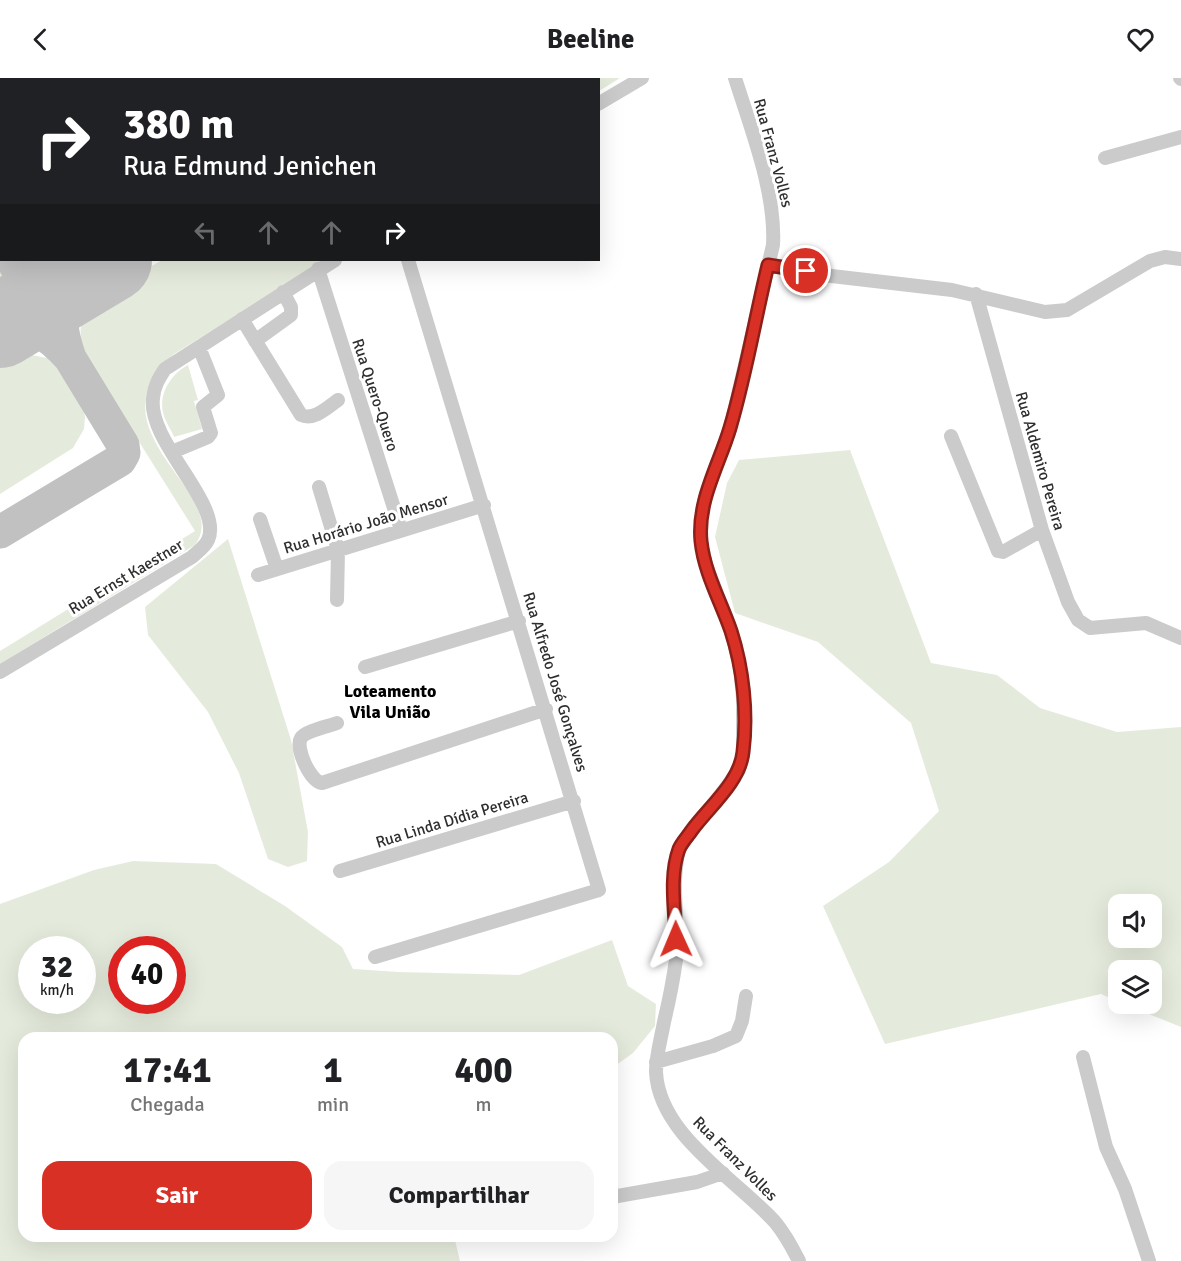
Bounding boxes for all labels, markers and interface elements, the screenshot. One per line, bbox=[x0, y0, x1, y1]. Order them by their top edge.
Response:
icon: back bbox=[24, 23, 57, 56]
text: Beeline bbox=[547, 23, 634, 56]
icon: heart bbox=[1124, 23, 1157, 56]
street label: Rua Franz Volles bbox=[749, 96, 797, 210]
text: 380 m bbox=[123, 99, 234, 150]
icon: right bbox=[24, 102, 102, 180]
text: Rua Edmund Jenichen bbox=[123, 150, 377, 183]
icon: left bbox=[189, 216, 222, 249]
icon: ahead bbox=[252, 216, 285, 249]
icon: ahead bbox=[315, 216, 348, 249]
icon: right bbox=[378, 216, 411, 249]
pin bbox=[780, 245, 831, 296]
icon: arrive bbox=[789, 254, 822, 287]
street label: Rua Quero-Quero bbox=[347, 336, 403, 454]
street label: Rua Aldemiro Pereira bbox=[1011, 389, 1069, 533]
street label: Rua Horário João Mensor bbox=[281, 489, 451, 559]
street label: Rua Ernst Kaestner bbox=[65, 535, 187, 619]
street label: Rua Alfredo José Gonçalves bbox=[518, 590, 592, 774]
district label: Loteamento Vila União bbox=[344, 680, 436, 723]
street label: Rua Linda Dídia Pereira bbox=[373, 787, 531, 853]
map controls bbox=[1108, 894, 1162, 1014]
button: sound bbox=[1108, 894, 1162, 948]
position arrow bbox=[644, 907, 708, 971]
speed limit sign: 40 bbox=[108, 936, 186, 1014]
text: 32 bbox=[41, 949, 73, 986]
button: layers bbox=[1108, 960, 1162, 1014]
text: km/h bbox=[40, 981, 74, 999]
text: 17:41 bbox=[123, 1048, 212, 1093]
text: 1 bbox=[323, 1048, 343, 1093]
text: 400 bbox=[454, 1048, 513, 1093]
text: Chegada bbox=[130, 1092, 205, 1117]
text: min bbox=[317, 1092, 349, 1117]
text: m bbox=[476, 1092, 492, 1117]
street label: Rua Franz Volles bbox=[688, 1112, 782, 1206]
button: Sair bbox=[42, 1161, 312, 1230]
button: Compartilhar bbox=[324, 1161, 594, 1230]

